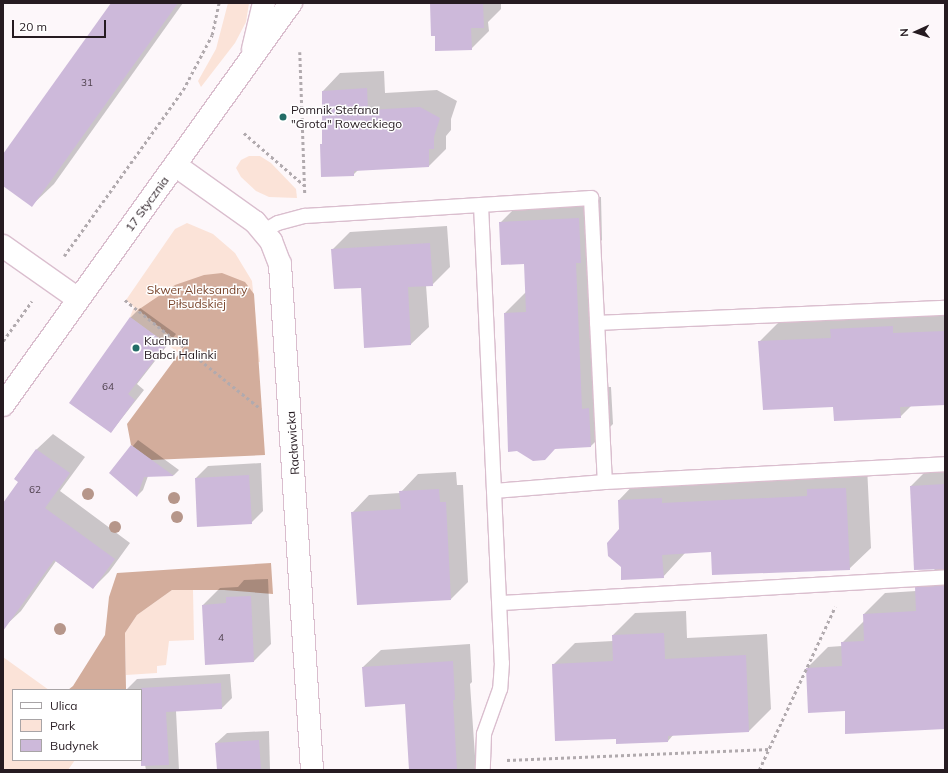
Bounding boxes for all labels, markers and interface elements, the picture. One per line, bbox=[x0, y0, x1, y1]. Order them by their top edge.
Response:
scale bar bbox=[14, 12, 108, 38]
north arrow bbox=[896, 12, 936, 52]
text: 20 m bbox=[19, 19, 47, 34]
text: N bbox=[897, 28, 911, 37]
house number: 31 bbox=[81, 77, 93, 89]
place label: Pomnik Stefana "Grota" Roweckiego bbox=[291, 103, 402, 131]
marker: Pomnik Stefana "Grota" Roweckiego bbox=[278, 112, 288, 122]
street label: 17 Stycznia bbox=[122, 174, 172, 234]
park label: Skwer Aleksandry Piłsudskiej bbox=[147, 283, 247, 311]
place label: Kuchnia Babci Halinki bbox=[144, 334, 217, 362]
marker: Kuchnia Babci Halinki bbox=[131, 343, 141, 353]
house number: 64 bbox=[102, 381, 114, 393]
street label: Racławicka bbox=[284, 411, 302, 475]
house number: 62 bbox=[29, 484, 41, 496]
house number: 4 bbox=[218, 632, 224, 644]
legend bbox=[12, 689, 142, 761]
text: Ulica bbox=[50, 698, 78, 713]
text: Park bbox=[50, 718, 75, 733]
text: Budynek bbox=[50, 738, 98, 753]

